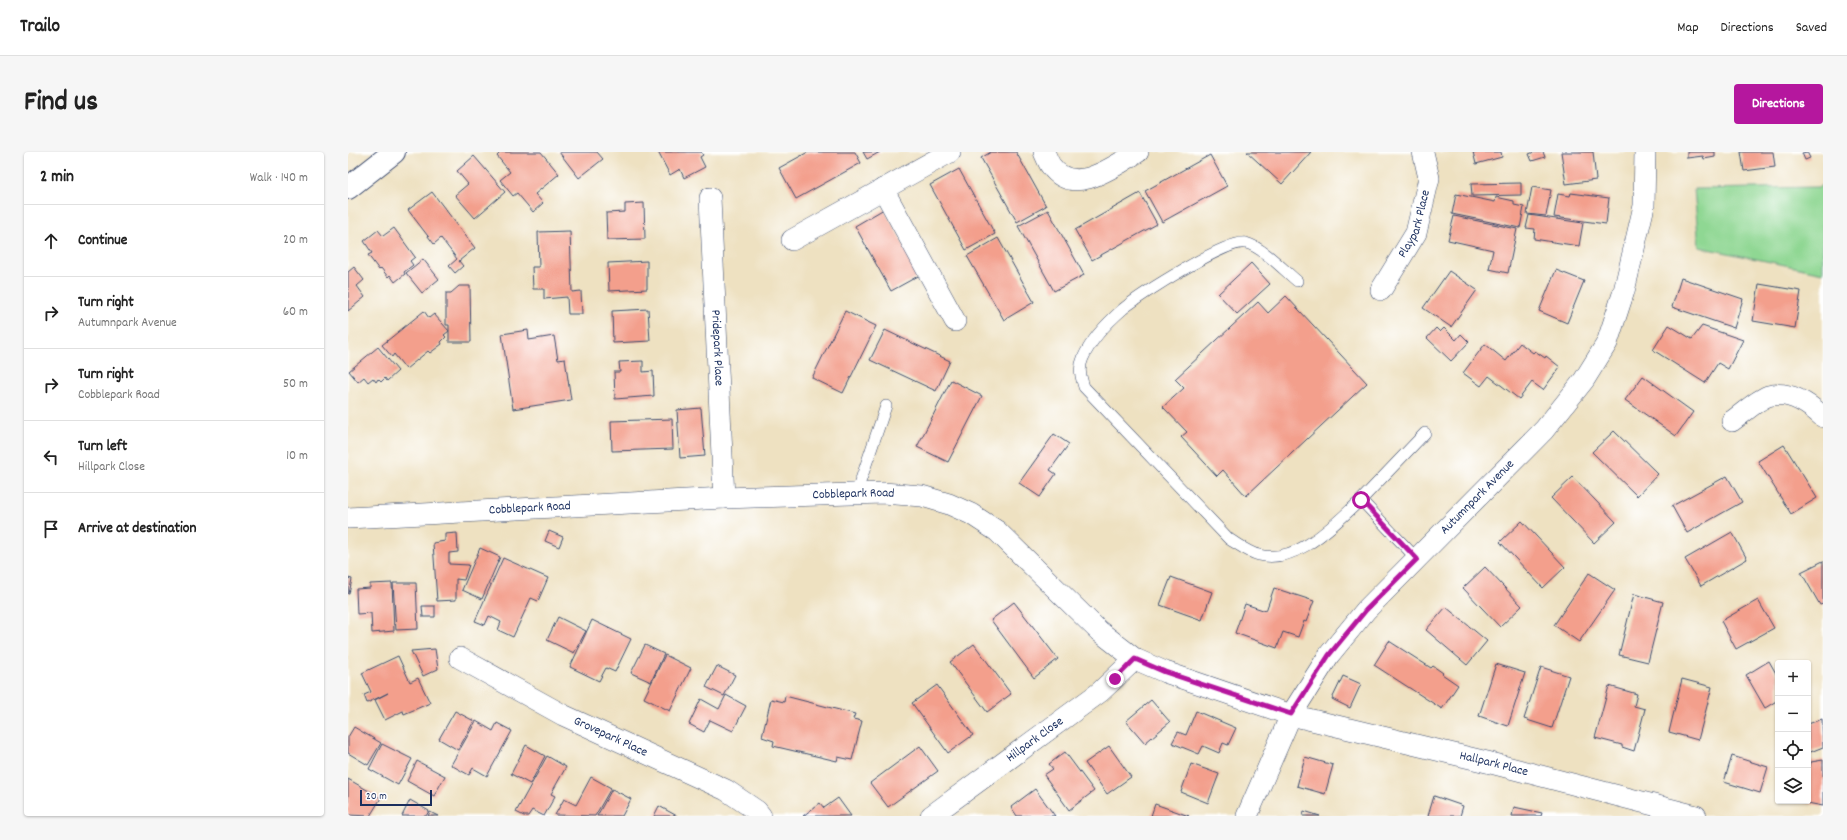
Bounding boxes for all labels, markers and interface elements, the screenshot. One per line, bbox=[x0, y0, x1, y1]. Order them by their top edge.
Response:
text: Trailo bbox=[20, 14, 60, 41]
text: Map bbox=[1677, 18, 1699, 38]
text: Directions bbox=[1721, 18, 1774, 38]
text: Saved bbox=[1796, 18, 1827, 38]
text: Find us bbox=[24, 84, 98, 124]
button: Directions bbox=[1734, 84, 1823, 124]
text: 2 min bbox=[40, 166, 74, 190]
text: Walk · 140 m bbox=[250, 169, 308, 188]
street label: Playpark Place bbox=[1393, 188, 1435, 262]
icon: ahead bbox=[40, 230, 62, 252]
text: Continue bbox=[78, 230, 127, 252]
text: 20 m bbox=[283, 231, 308, 250]
text: Turn right bbox=[78, 292, 134, 314]
icon: right bbox=[40, 302, 62, 324]
text: 60 m bbox=[283, 303, 308, 322]
street label: Pridepark Place bbox=[706, 309, 728, 387]
text: Autumnpark Avenue bbox=[78, 314, 177, 333]
text: Turn right bbox=[78, 364, 134, 386]
icon: right bbox=[40, 374, 62, 396]
text: 50 m bbox=[283, 375, 308, 394]
text: Cobblepark Road bbox=[78, 386, 160, 405]
text: Turn left bbox=[78, 436, 127, 458]
icon: left bbox=[40, 446, 62, 468]
text: 10 m bbox=[286, 447, 308, 466]
street label: Autumnpark Avenue bbox=[1436, 455, 1519, 539]
text: Hillpark Close bbox=[78, 458, 145, 477]
street label: Cobblepark Road bbox=[812, 483, 895, 505]
route start bbox=[1352, 491, 1370, 509]
street label: Cobblepark Road bbox=[488, 497, 571, 520]
icon: arrive bbox=[40, 518, 62, 540]
text: Arrive at destination bbox=[78, 518, 196, 540]
map controls bbox=[1775, 660, 1811, 804]
button: + bbox=[1775, 660, 1811, 696]
route end bbox=[1106, 670, 1124, 688]
button: − bbox=[1775, 696, 1811, 732]
street label: Grovepark Place bbox=[570, 712, 651, 762]
street label: Hillpark Close bbox=[1002, 712, 1068, 767]
button: locate bbox=[1775, 732, 1811, 768]
street label: Hallpark Place bbox=[1457, 746, 1531, 782]
button: layers bbox=[1775, 768, 1811, 804]
scale bar bbox=[360, 788, 432, 807]
text: 20 m bbox=[366, 789, 387, 805]

